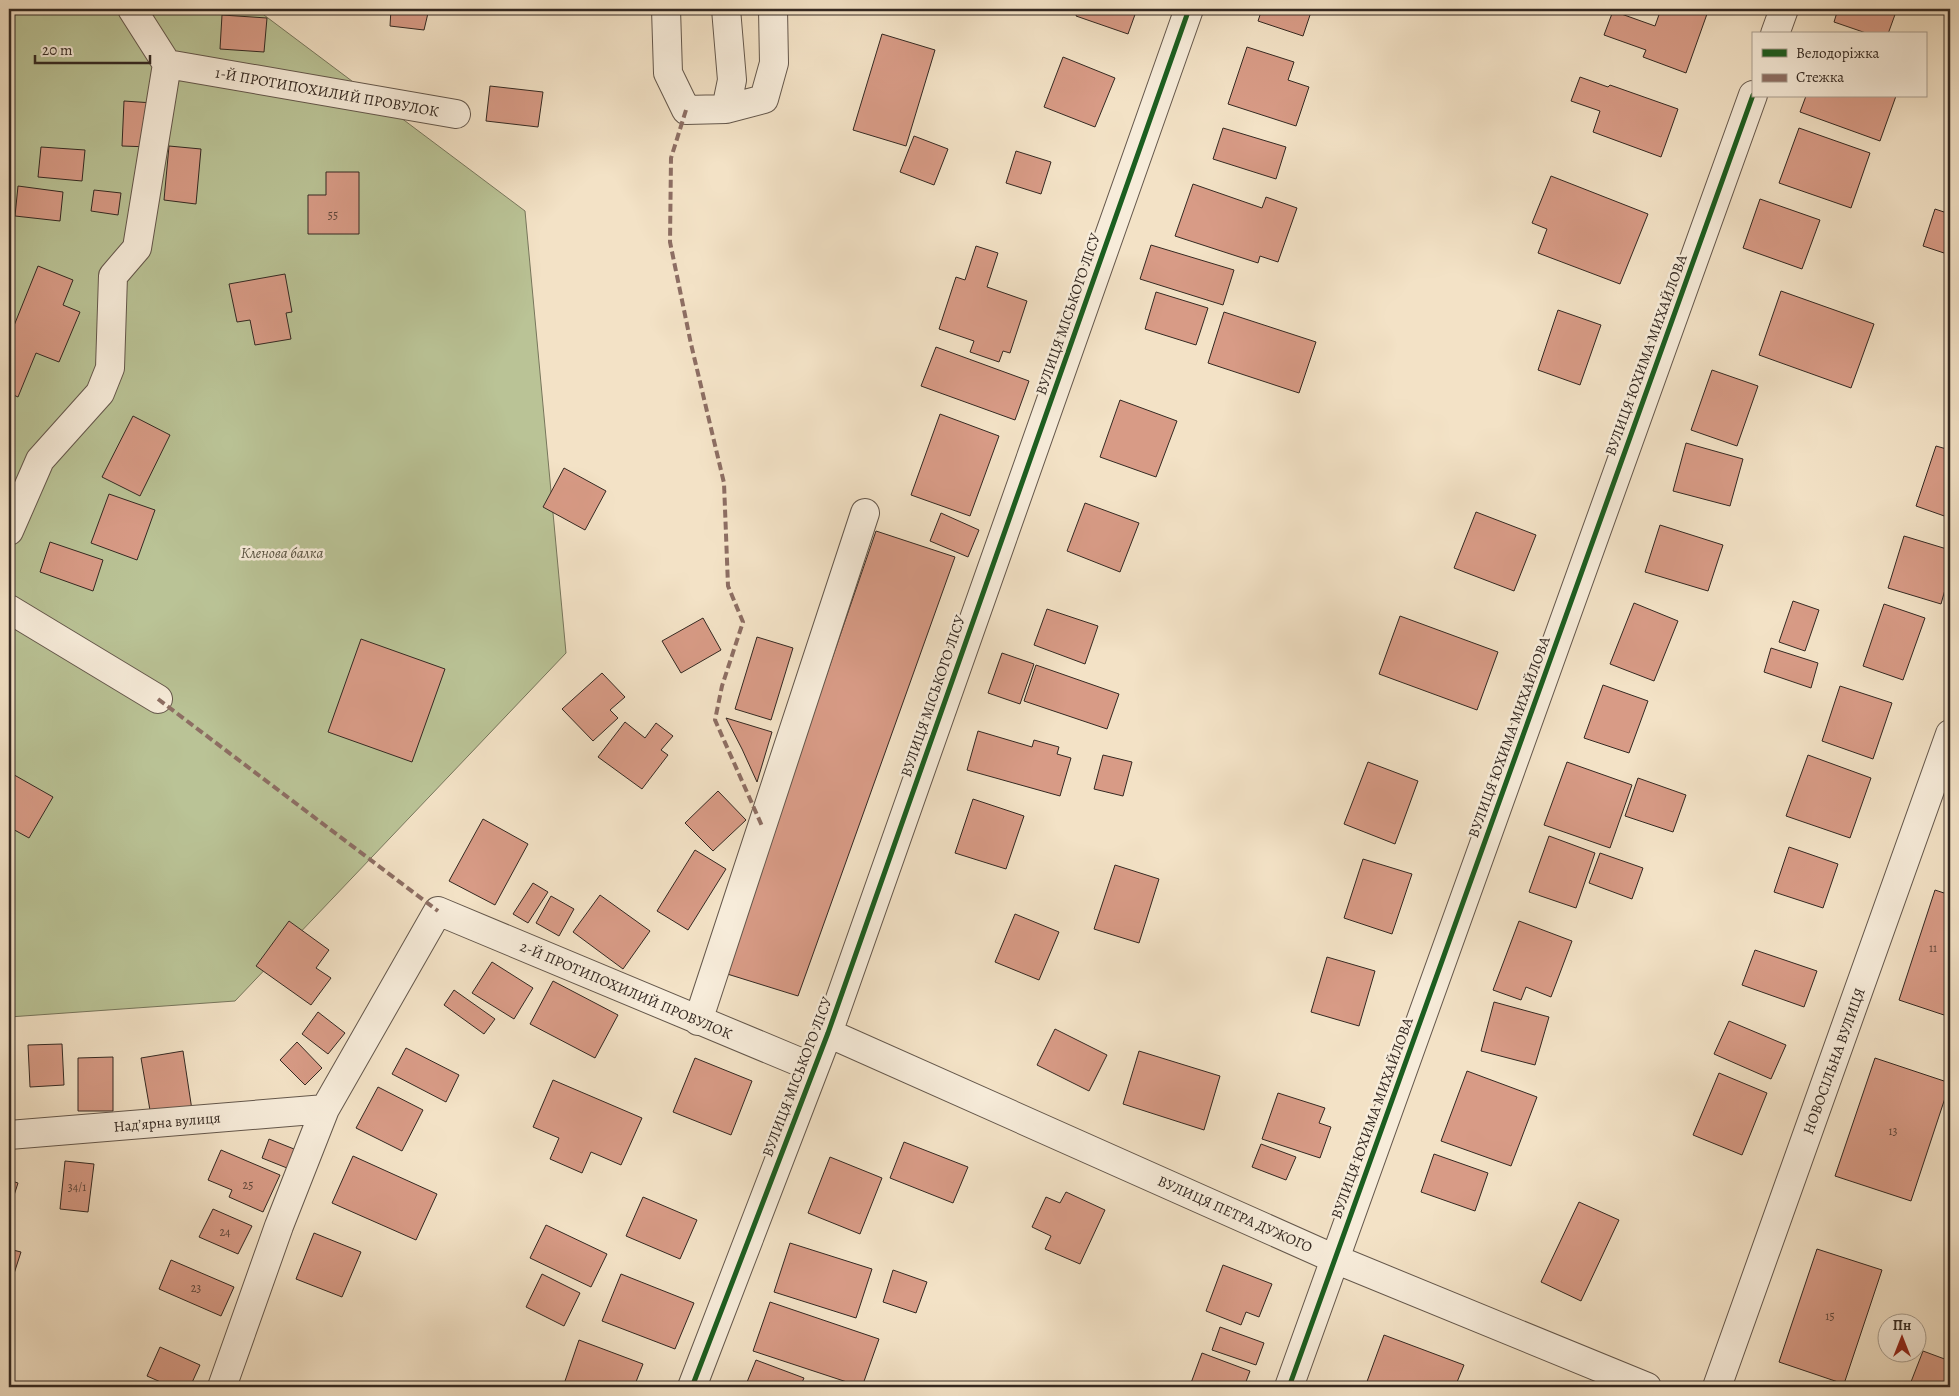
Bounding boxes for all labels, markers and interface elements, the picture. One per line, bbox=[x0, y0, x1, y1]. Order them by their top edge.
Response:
scale bar bbox=[35, 32, 150, 64]
legend bbox=[1752, 32, 1926, 98]
text: 20 m bbox=[42, 40, 73, 60]
text: Велодоріжка bbox=[1796, 43, 1880, 63]
street label: 1-Й ПРОТИПОХИЛИЙ ПРОВУЛОК bbox=[214, 62, 441, 122]
text: Стежка bbox=[1796, 67, 1844, 87]
house number: 55 bbox=[328, 207, 338, 223]
street label: ВУЛИЦЯ МІСЬКОГО ЛІСУ bbox=[1031, 230, 1105, 398]
street label: ВУЛИЦЯ ЮХИМА МИХАЙЛОВА bbox=[1600, 251, 1692, 458]
park label: Кленова балка bbox=[241, 543, 323, 563]
street label: ВУЛИЦЯ МІСЬКОГО ЛІСУ bbox=[896, 612, 970, 780]
street label: ВУЛИЦЯ ЮХИМА МИХАЙЛОВА bbox=[1463, 633, 1555, 840]
street label: 2-Й ПРОТИПОХИЛИЙ ПРОВУЛОК bbox=[517, 936, 735, 1044]
house number: 11 bbox=[1929, 940, 1937, 956]
street label: НОВОСІЛЬНА ВУЛИЦЯ bbox=[1798, 985, 1870, 1137]
street label: ВУЛИЦЯ МІСЬКОГО ЛІСУ bbox=[757, 994, 837, 1160]
street label: ВУЛИЦЯ ЮХИМА МИХАЙЛОВА bbox=[1326, 1014, 1418, 1221]
street label: Надʼярна вулиця bbox=[113, 1107, 221, 1137]
house number: 13 bbox=[1888, 1123, 1898, 1139]
street label: ВУЛИЦЯ ПЕТРА ДУЖОГО bbox=[1154, 1171, 1316, 1257]
house number: 25 bbox=[243, 1177, 253, 1193]
house number: 34/1 bbox=[68, 1179, 86, 1195]
house number: 24 bbox=[219, 1224, 231, 1240]
house number: 23 bbox=[191, 1280, 201, 1296]
house number: 15 bbox=[1825, 1308, 1835, 1324]
north arrow bbox=[1876, 1314, 1926, 1364]
text: Пн bbox=[1893, 1316, 1911, 1335]

